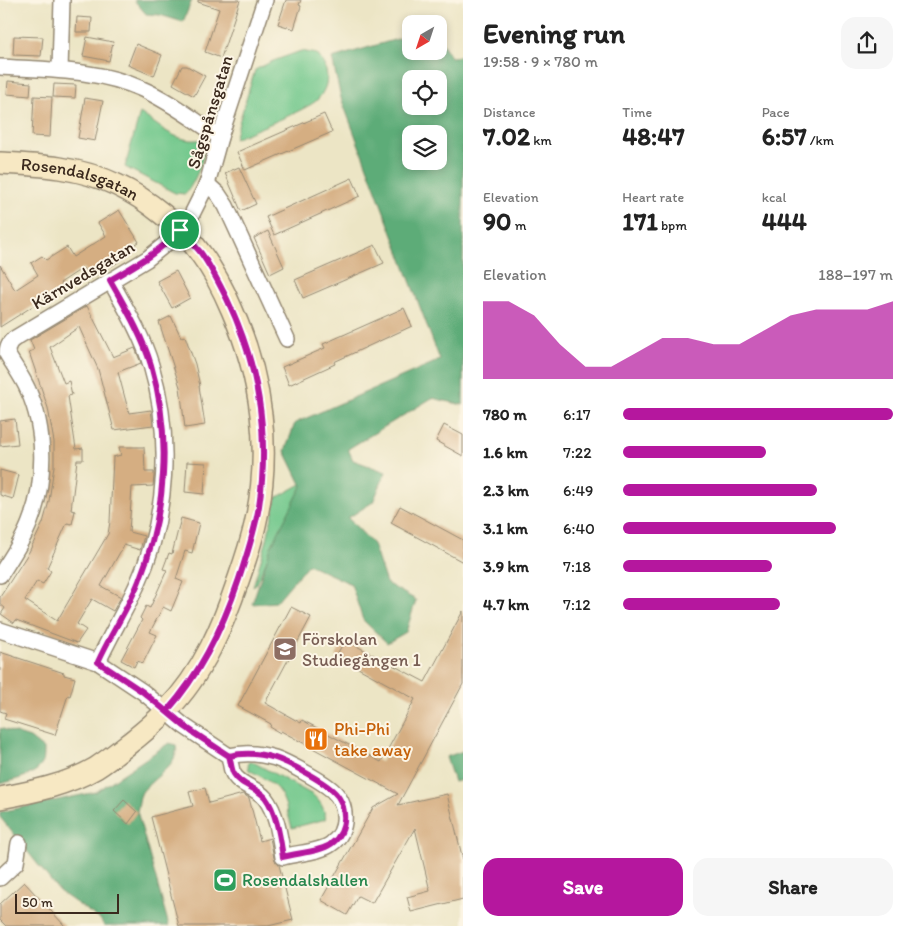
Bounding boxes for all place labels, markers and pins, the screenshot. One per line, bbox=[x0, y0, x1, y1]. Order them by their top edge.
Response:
pin bbox=[159, 209, 201, 251]
place label: Förskolan Studiegången 1 bbox=[302, 628, 421, 671]
school or university icon: Förskolan Studiegången 1 bbox=[272, 636, 298, 662]
place label: Phi-Phi take away bbox=[334, 718, 412, 761]
restaurant icon: Phi-Phi take away bbox=[303, 726, 329, 752]
sports icon: Rosendalshallen bbox=[212, 867, 238, 893]
place label: Rosendalshallen bbox=[242, 869, 368, 891]

